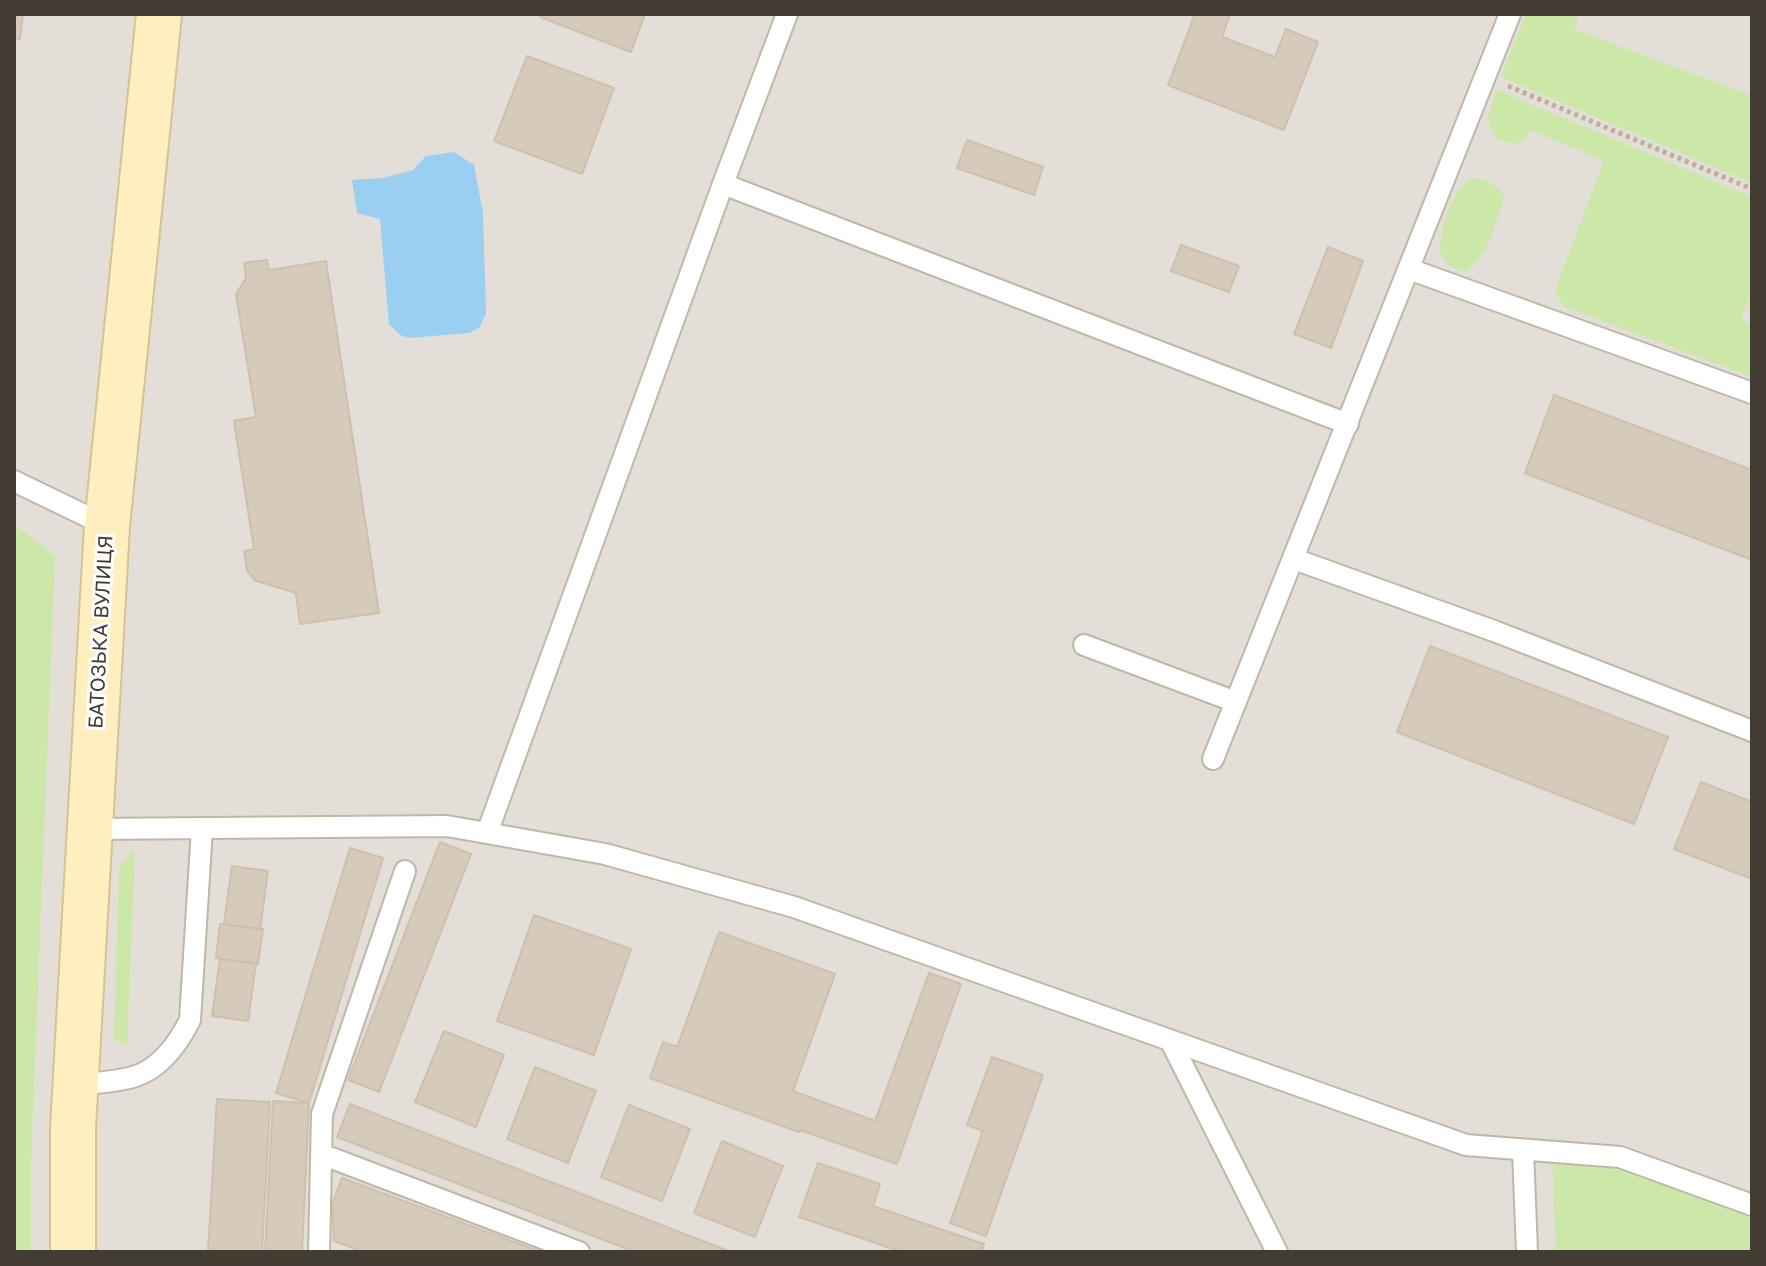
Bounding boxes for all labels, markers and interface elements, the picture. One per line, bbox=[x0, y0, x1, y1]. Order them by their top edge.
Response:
street label: БАТОЗЬКА ВУЛИЦЯ bbox=[84, 535, 118, 729]

